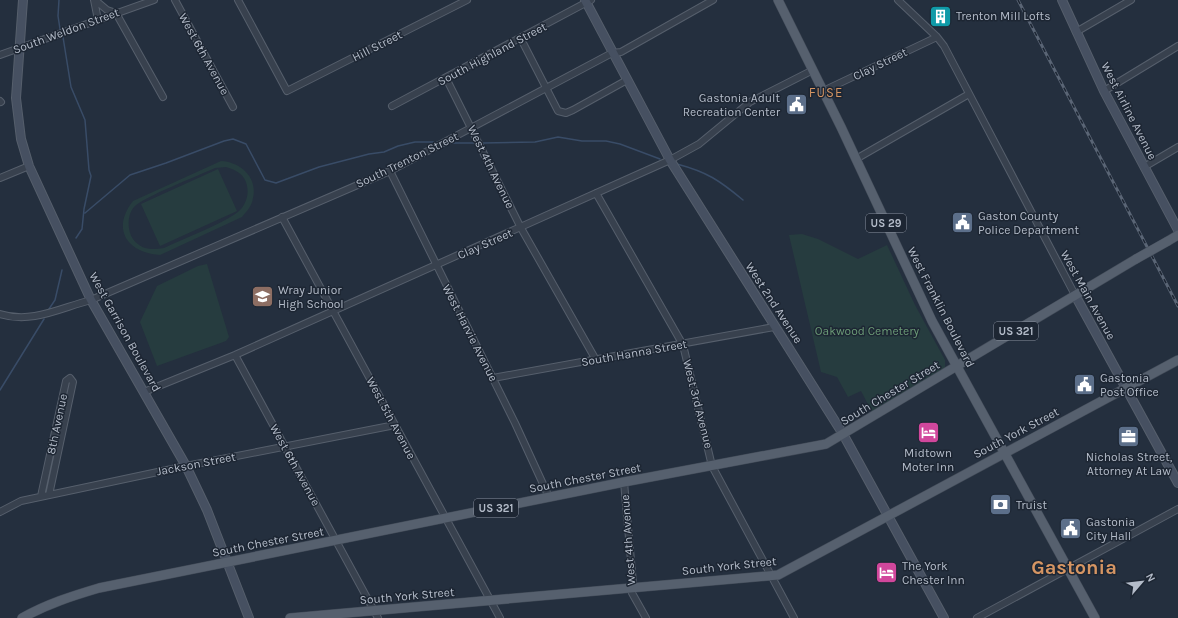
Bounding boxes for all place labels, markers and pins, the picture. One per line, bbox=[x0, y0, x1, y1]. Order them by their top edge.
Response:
building icon: Trenton Mill Lofts bbox=[927, 3, 953, 29]
place label: Trenton Mill Lofts bbox=[956, 9, 1050, 23]
place label: Gastonia Adult Recreation Center bbox=[683, 91, 781, 119]
public building icon: Gastonia Adult Recreation Center bbox=[783, 92, 809, 118]
place label: Gaston County Police Department bbox=[978, 209, 1080, 237]
public building icon: Gaston County Police Department bbox=[950, 210, 976, 236]
place label: Wray Junior High School bbox=[278, 283, 344, 311]
school or university icon: Wray Junior High School bbox=[250, 284, 276, 310]
place label: Gastonia Post Office bbox=[1100, 371, 1159, 399]
public building icon: Gastonia Post Office bbox=[1071, 372, 1097, 398]
hotel icon: Midtown Moter Inn bbox=[915, 419, 941, 445]
office icon: Nicholas Street, Attorney At Law bbox=[1116, 423, 1142, 449]
place label: Midtown Moter Inn bbox=[902, 446, 954, 474]
place label: Nicholas Street, Attorney At Law bbox=[1086, 450, 1173, 478]
bank icon: Truist bbox=[987, 492, 1013, 518]
place label: Truist bbox=[1016, 498, 1048, 512]
place label: Gastonia City Hall bbox=[1086, 515, 1135, 543]
public building icon: Gastonia City Hall bbox=[1057, 516, 1083, 542]
place label: The York Chester Inn bbox=[902, 559, 965, 587]
hotel icon: The York Chester Inn bbox=[874, 560, 900, 586]

